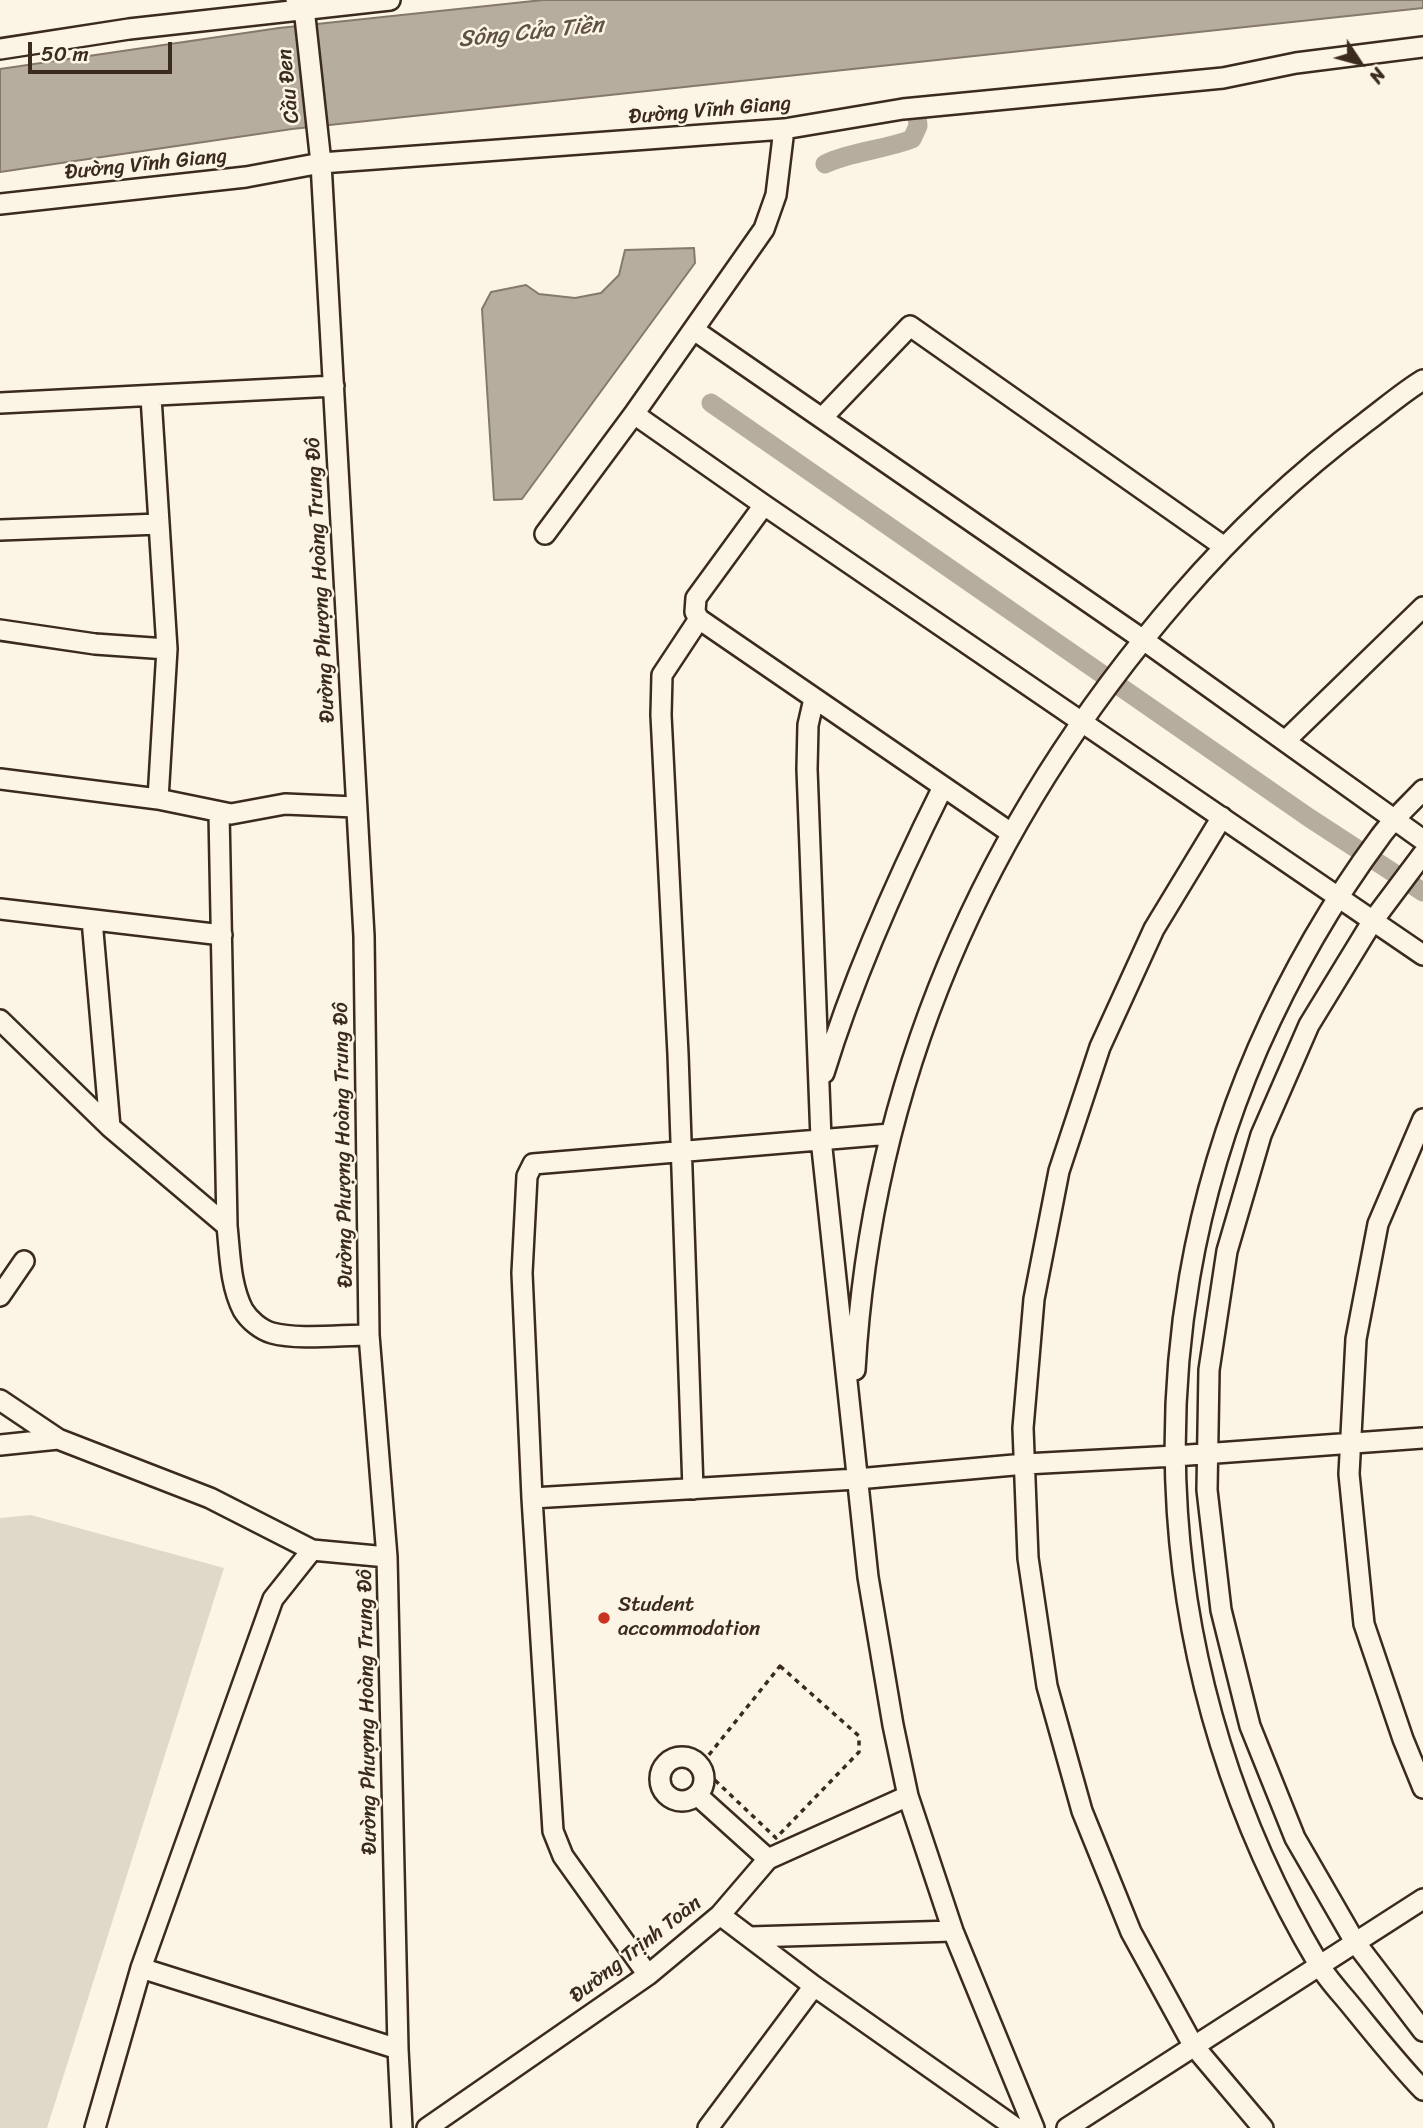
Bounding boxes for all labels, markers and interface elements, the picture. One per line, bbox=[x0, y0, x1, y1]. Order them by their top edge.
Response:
water label: Sông Cửa Tiền bbox=[457, 12, 605, 54]
scale bar bbox=[32, 28, 175, 72]
north arrow bbox=[1325, 28, 1395, 98]
text: 50 m bbox=[41, 35, 89, 73]
street label: Cầu Đen bbox=[273, 47, 305, 125]
text: N bbox=[1360, 61, 1395, 91]
street label: Đường Vĩnh Giang bbox=[628, 91, 792, 131]
street label: Đường Vĩnh Giang bbox=[64, 144, 228, 186]
street label: Đường Phượng Hoàng Trung Đô bbox=[301, 437, 341, 723]
street label: Đường Phượng Hoàng Trung Đô bbox=[329, 1002, 359, 1288]
street label: Đường Phượng Hoàng Trung Đô bbox=[353, 1569, 383, 1855]
place label: Student accommodation bbox=[618, 1593, 760, 1643]
marker: Student accommodation bbox=[596, 1610, 612, 1626]
street label: Đường Trịnh Toàn bbox=[565, 1891, 707, 2009]

